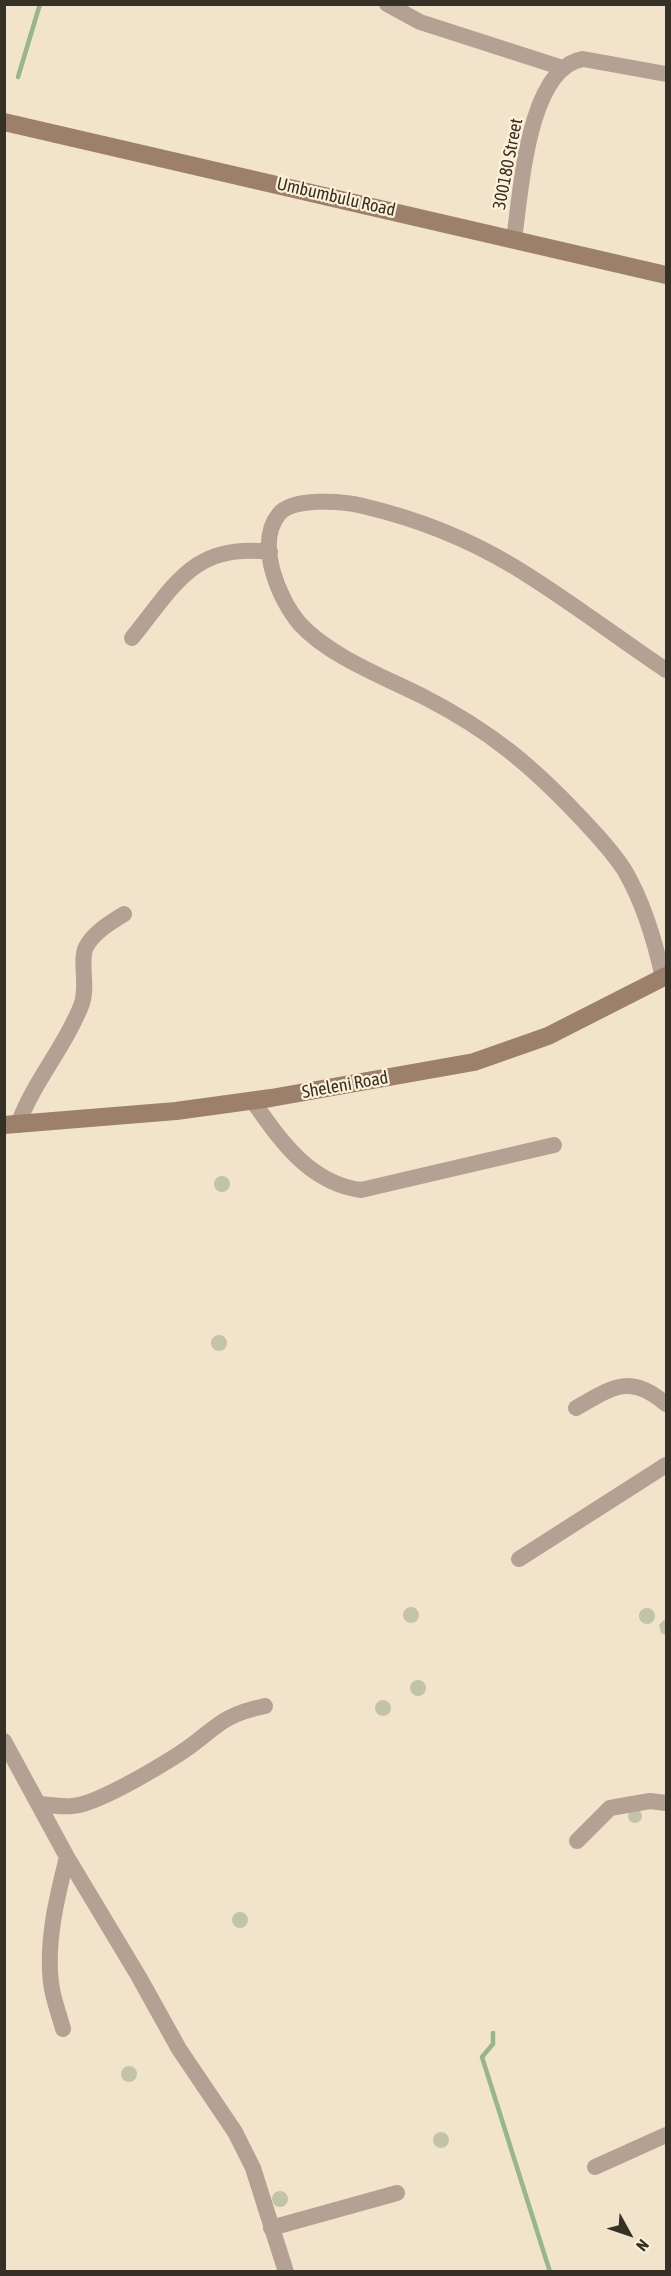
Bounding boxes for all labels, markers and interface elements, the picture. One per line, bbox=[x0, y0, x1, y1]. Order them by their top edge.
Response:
street label: 300180 Street bbox=[489, 116, 527, 212]
street label: Umbumbulu Road bbox=[274, 173, 398, 221]
street label: Sheleni Road bbox=[300, 1067, 390, 1103]
north arrow bbox=[599, 2204, 659, 2264]
text: N bbox=[633, 2236, 653, 2255]

